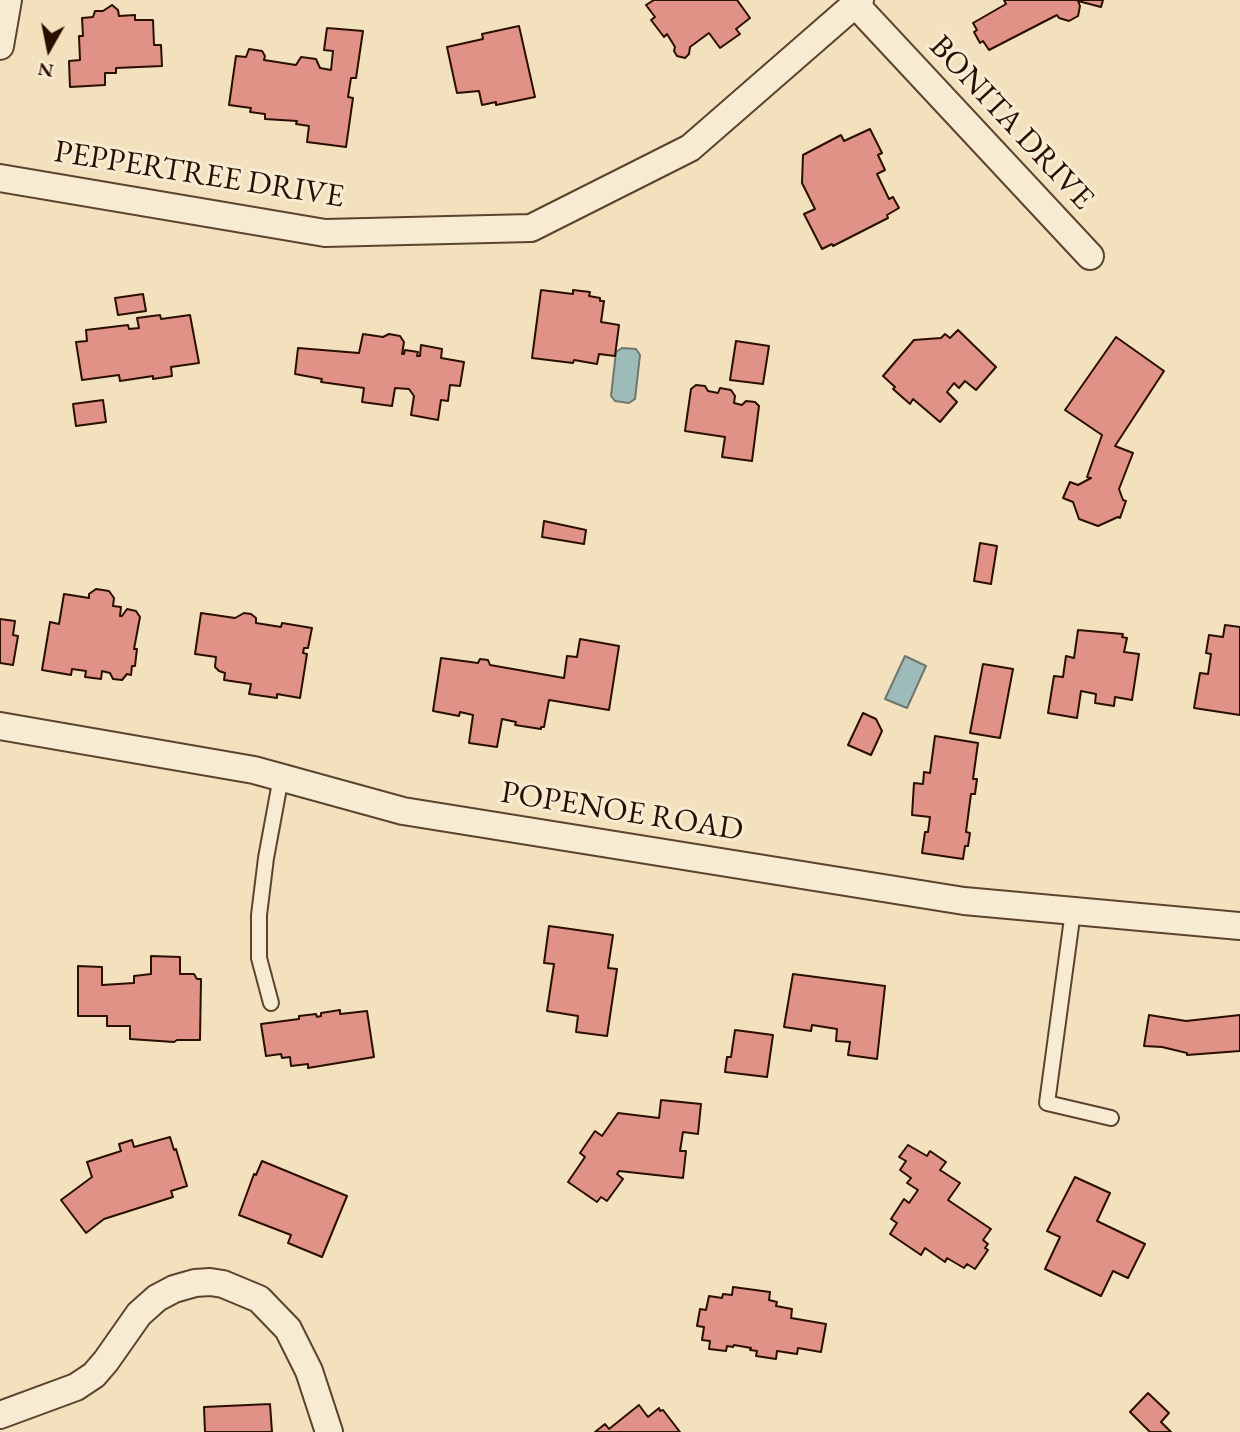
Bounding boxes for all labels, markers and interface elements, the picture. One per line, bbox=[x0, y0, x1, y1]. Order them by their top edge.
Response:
north arrow bbox=[14, 14, 84, 84]
street label: BONITA DRIVE bbox=[921, 28, 1101, 218]
text: N bbox=[36, 57, 55, 84]
street label: PEPPERTREE DRIVE bbox=[51, 133, 347, 217]
street label: POPENOE ROAD bbox=[498, 774, 746, 850]

